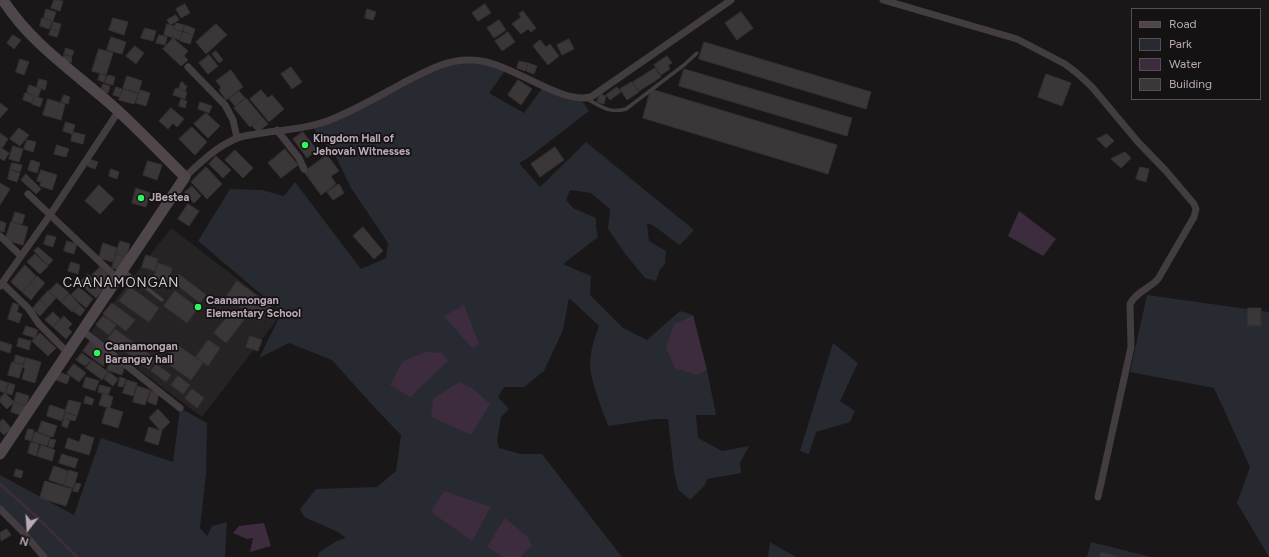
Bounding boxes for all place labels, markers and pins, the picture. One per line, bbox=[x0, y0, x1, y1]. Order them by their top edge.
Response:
place label: Kingdom Hall of Jehovah Witnesses bbox=[313, 132, 410, 158]
marker: Kingdom Hall of Jehovah Witnesses bbox=[300, 140, 310, 150]
place label: JBestea bbox=[149, 191, 189, 205]
marker: JBestea bbox=[136, 193, 146, 203]
place label: Caanamongan Elementary School bbox=[206, 294, 301, 320]
marker: Caanamongan Elementary School bbox=[193, 302, 203, 312]
place label: Caanamongan Barangay hall bbox=[105, 340, 178, 366]
marker: Caanamongan Barangay hall bbox=[92, 348, 102, 358]

